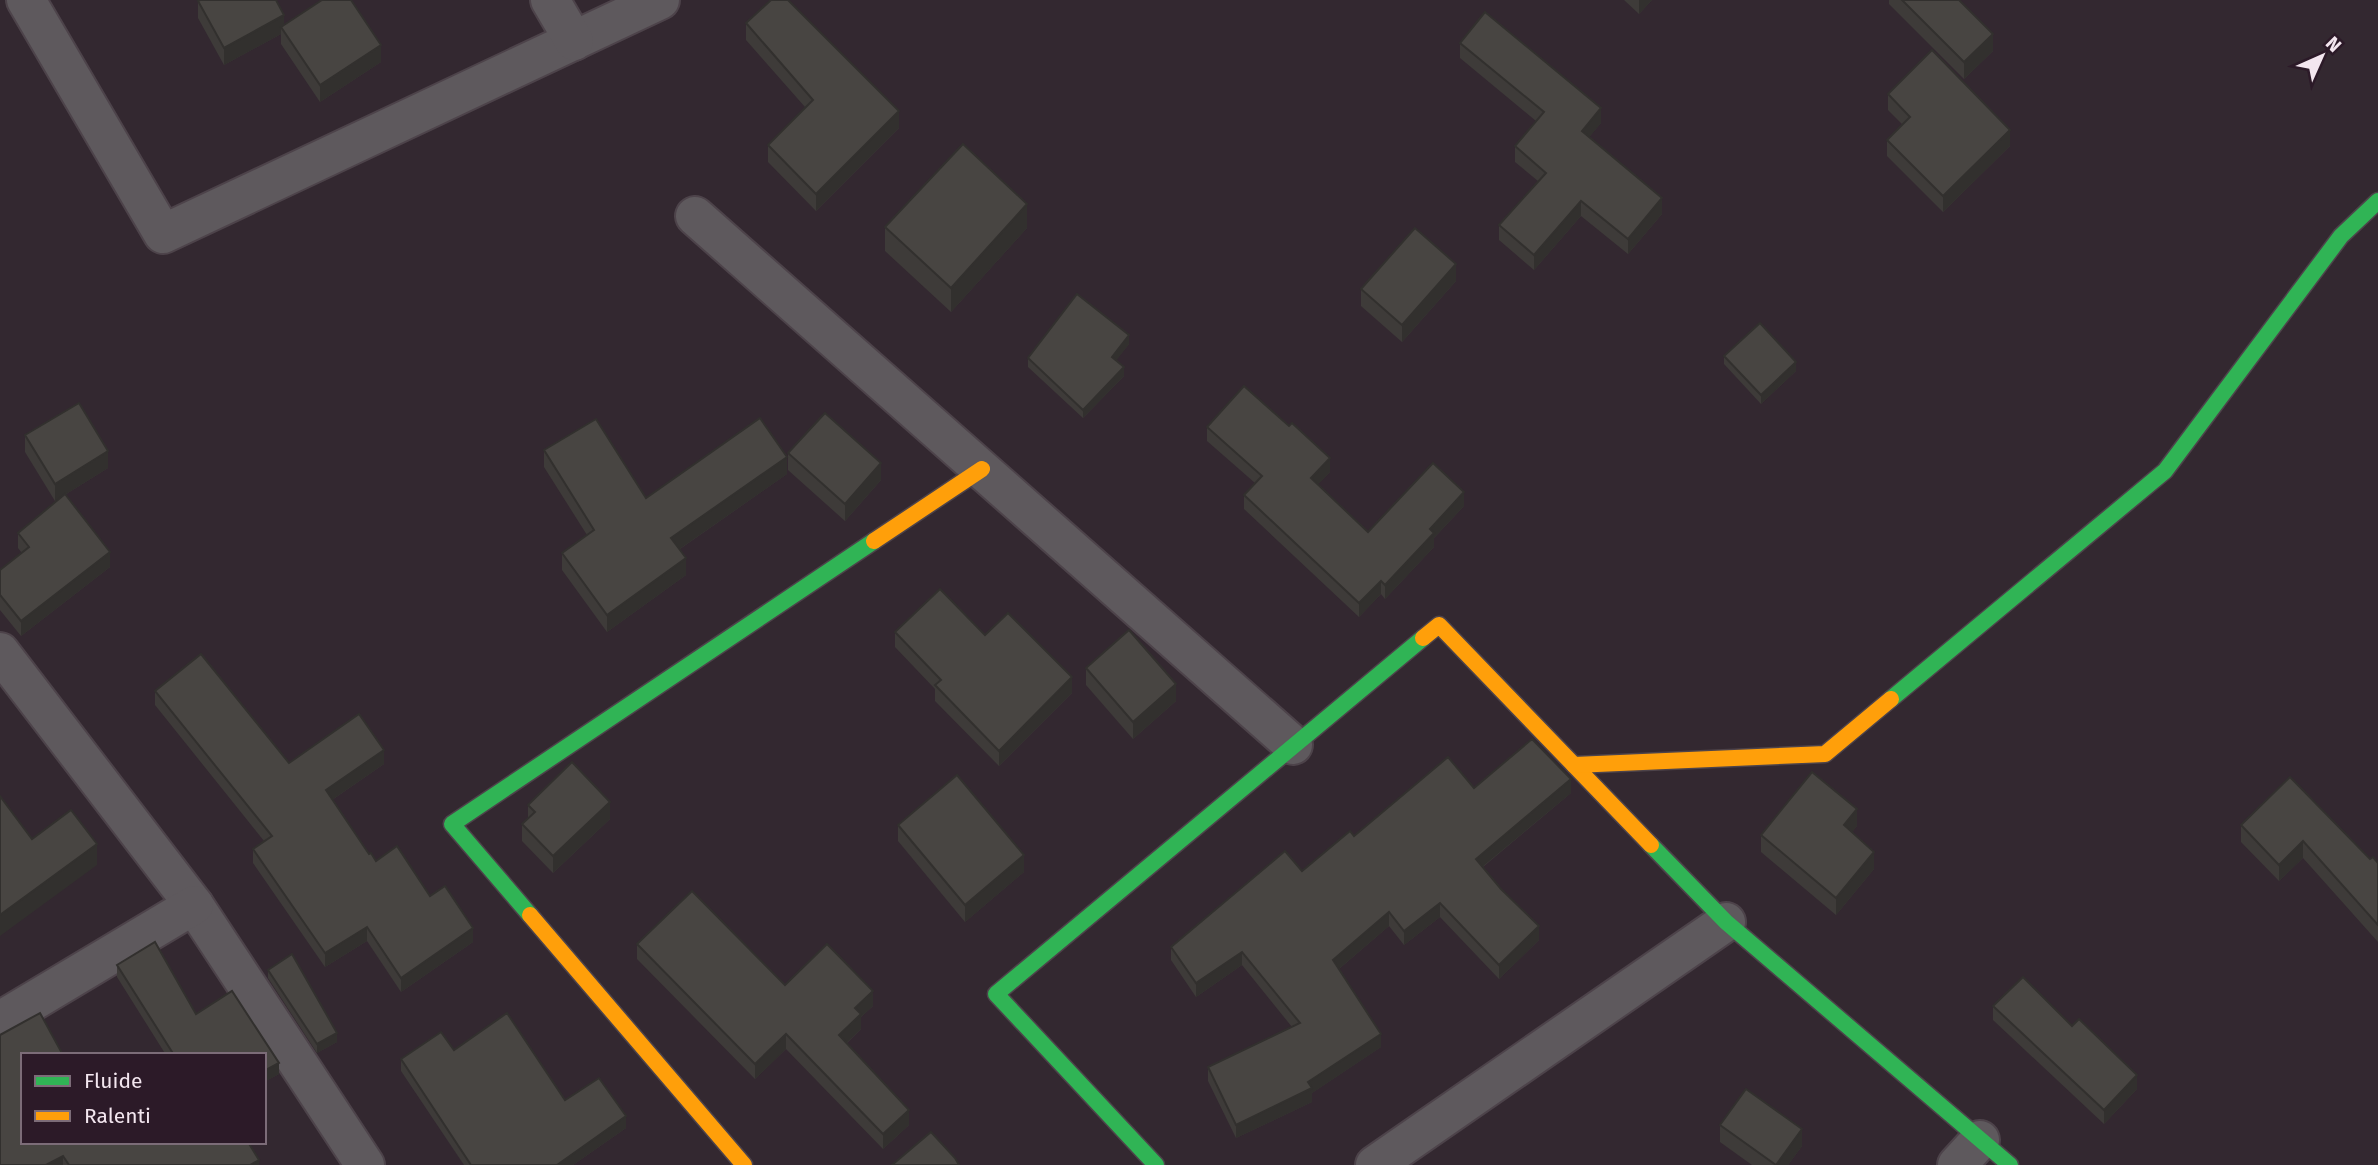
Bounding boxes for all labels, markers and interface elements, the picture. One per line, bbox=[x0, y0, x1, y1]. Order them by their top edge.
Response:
north arrow bbox=[2287, 21, 2357, 91]
text: N bbox=[2321, 32, 2346, 57]
legend bbox=[21, 1053, 266, 1144]
text: Fluide bbox=[84, 1068, 142, 1094]
text: Ralenti bbox=[84, 1103, 151, 1129]

